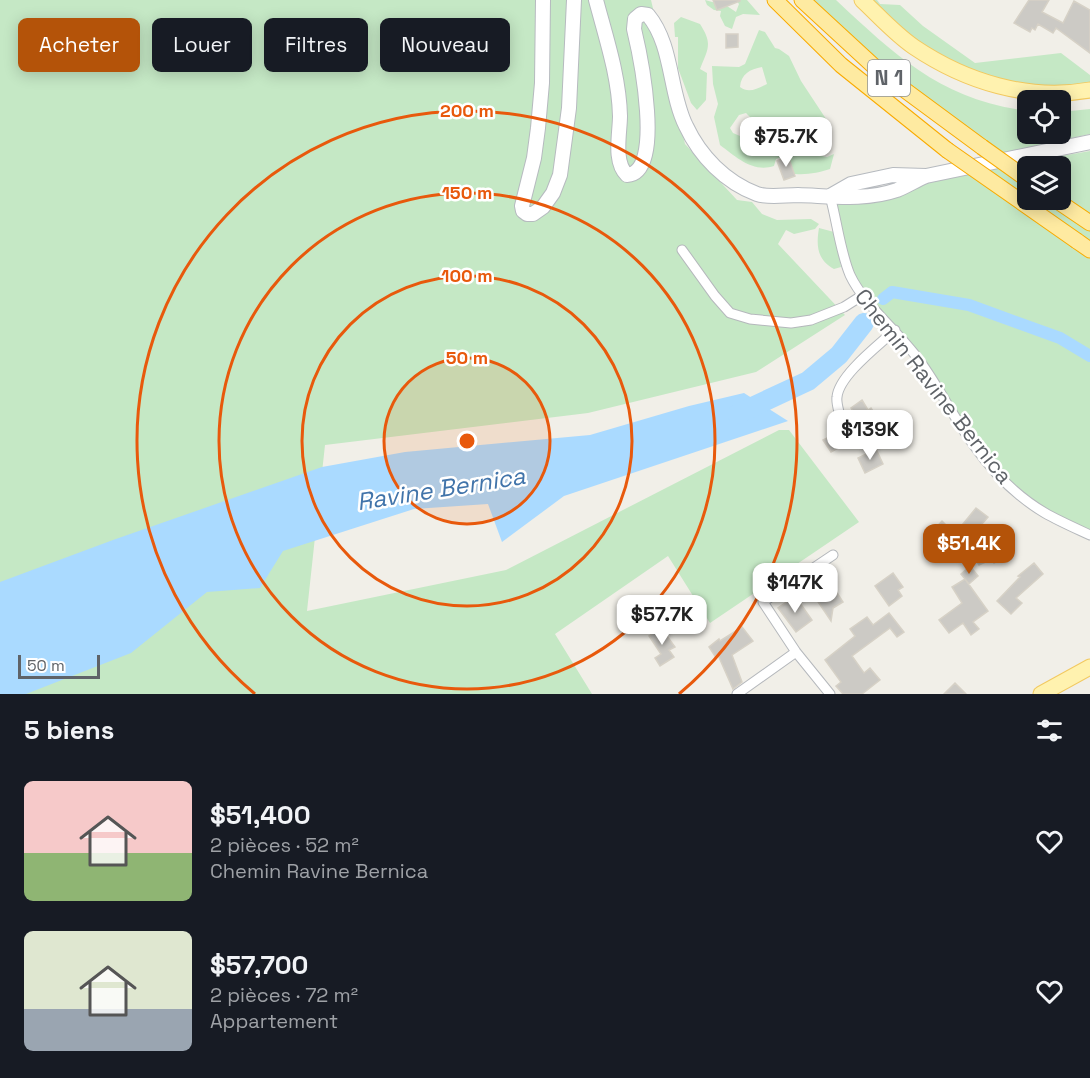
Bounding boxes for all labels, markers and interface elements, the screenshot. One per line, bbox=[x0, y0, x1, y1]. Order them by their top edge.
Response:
chip: Acheter bbox=[18, 18, 140, 72]
chip: Louer bbox=[152, 18, 252, 72]
chip: Filtres bbox=[264, 18, 368, 72]
chip: Nouveau bbox=[380, 18, 510, 72]
road number: N 1 bbox=[868, 60, 910, 96]
map controls bbox=[1017, 90, 1071, 210]
button: locate bbox=[1017, 90, 1071, 144]
text: 200 m bbox=[440, 99, 494, 122]
pin: $75.7K bbox=[737, 117, 835, 168]
text: $75.7K bbox=[754, 123, 818, 149]
button: layers bbox=[1017, 156, 1071, 210]
text: 150 m bbox=[442, 181, 492, 204]
text: 100 m bbox=[441, 264, 493, 287]
street label: Chemin Ravine Bernica bbox=[849, 283, 1019, 489]
text: 50 m bbox=[446, 346, 488, 369]
pin: $139K bbox=[828, 410, 912, 461]
text: $139K bbox=[841, 416, 899, 442]
centre of rings bbox=[457, 431, 477, 451]
water label: Ravine Bernica bbox=[355, 460, 528, 517]
pin: $51.4K bbox=[920, 524, 1018, 575]
text: $51.4K bbox=[937, 530, 1001, 556]
pin: $147K bbox=[753, 563, 837, 614]
text: $147K bbox=[767, 569, 823, 595]
pin: $57.7K bbox=[613, 595, 711, 646]
text: $57.7K bbox=[631, 601, 693, 627]
scale bar bbox=[18, 652, 100, 680]
text: 50 m bbox=[27, 655, 65, 676]
text: 5 biens bbox=[24, 713, 114, 747]
icon: filters bbox=[1033, 714, 1066, 747]
text: $51,400 bbox=[210, 798, 311, 832]
icon: home bbox=[72, 805, 144, 877]
icon: heart bbox=[1033, 825, 1066, 858]
text: 2 pièces · 52 m² bbox=[210, 832, 359, 858]
text: Chemin Ravine Bernica bbox=[210, 858, 428, 884]
text: $57,700 bbox=[210, 948, 308, 982]
icon: home bbox=[72, 955, 144, 1027]
icon: heart bbox=[1033, 975, 1066, 1008]
text: 2 pièces · 72 m² bbox=[210, 982, 358, 1008]
text: Appartement bbox=[210, 1008, 338, 1034]

